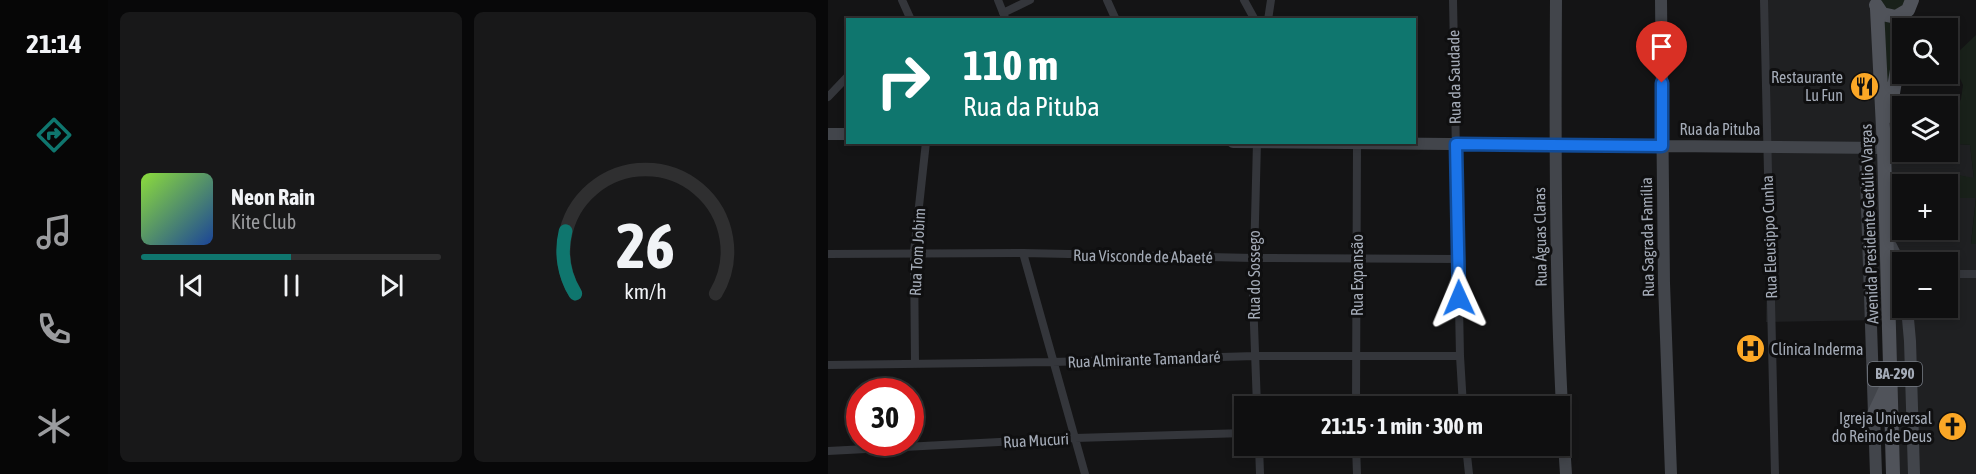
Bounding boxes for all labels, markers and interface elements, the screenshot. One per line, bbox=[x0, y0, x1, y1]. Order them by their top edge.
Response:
map controls bbox=[1892, 18, 1958, 318]
button: search bbox=[1892, 18, 1958, 84]
pin bbox=[1636, 21, 1687, 83]
text: 21:14 bbox=[26, 28, 82, 59]
street label: Rua da Saudade bbox=[1444, 30, 1464, 124]
icon: arrive bbox=[1645, 30, 1678, 63]
text: 110 m bbox=[963, 41, 1058, 89]
icon: right bbox=[864, 42, 942, 120]
place label: Restaurante Lu Fun bbox=[1771, 68, 1843, 104]
restaurant icon: Restaurante Lu Fun bbox=[1848, 70, 1880, 102]
text: Rua da Pituba bbox=[963, 91, 1100, 122]
button: layers bbox=[1892, 96, 1958, 162]
icon: directions bbox=[33, 114, 75, 156]
street label: Rua da Pituba bbox=[1679, 120, 1761, 138]
street label: Avenida Presidente Getúlio Vargas bbox=[1856, 123, 1882, 324]
button: + bbox=[1892, 174, 1958, 240]
street label: Rua Eleusippo Cunha bbox=[1758, 175, 1781, 299]
street label: Rua Sagrada Família bbox=[1637, 177, 1658, 297]
text: Neon Rain bbox=[231, 184, 315, 210]
street label: Rua Águas Claras bbox=[1530, 187, 1551, 287]
street label: Rua Tom Jobim bbox=[906, 208, 928, 296]
text: Kite Club bbox=[231, 210, 296, 233]
text: 26 bbox=[616, 210, 674, 281]
icon: music bbox=[33, 211, 75, 253]
street label: Rua do Sossego bbox=[1245, 230, 1264, 320]
street label: Rua Expansão bbox=[1348, 234, 1367, 316]
street label: Rua Visconde de Abaeté bbox=[1073, 246, 1213, 266]
button: − bbox=[1892, 252, 1958, 318]
position arrow bbox=[1427, 266, 1491, 330]
icon: previous bbox=[175, 269, 208, 302]
icon: pause bbox=[275, 269, 308, 302]
icon: next bbox=[375, 269, 408, 302]
text: km/h bbox=[624, 279, 666, 304]
icon: phone bbox=[33, 308, 75, 350]
hospital icon: Clínica Inderma bbox=[1734, 333, 1766, 365]
place label: Clínica Inderma bbox=[1771, 340, 1863, 358]
street label: Rua Almirante Tamandaré bbox=[1067, 347, 1221, 371]
road number: BA-290 bbox=[1868, 362, 1922, 386]
speed limit sign: 30 bbox=[846, 378, 924, 456]
icon: climate bbox=[33, 405, 75, 447]
place label: Igreja Universal do Reino de Deus bbox=[1832, 409, 1933, 445]
church icon: Igreja Universal do Reino de Deus bbox=[1937, 411, 1969, 443]
text: 21:15 · 1 min · 300 m bbox=[1321, 413, 1483, 439]
street label: Rua Mucuri bbox=[1003, 429, 1069, 451]

